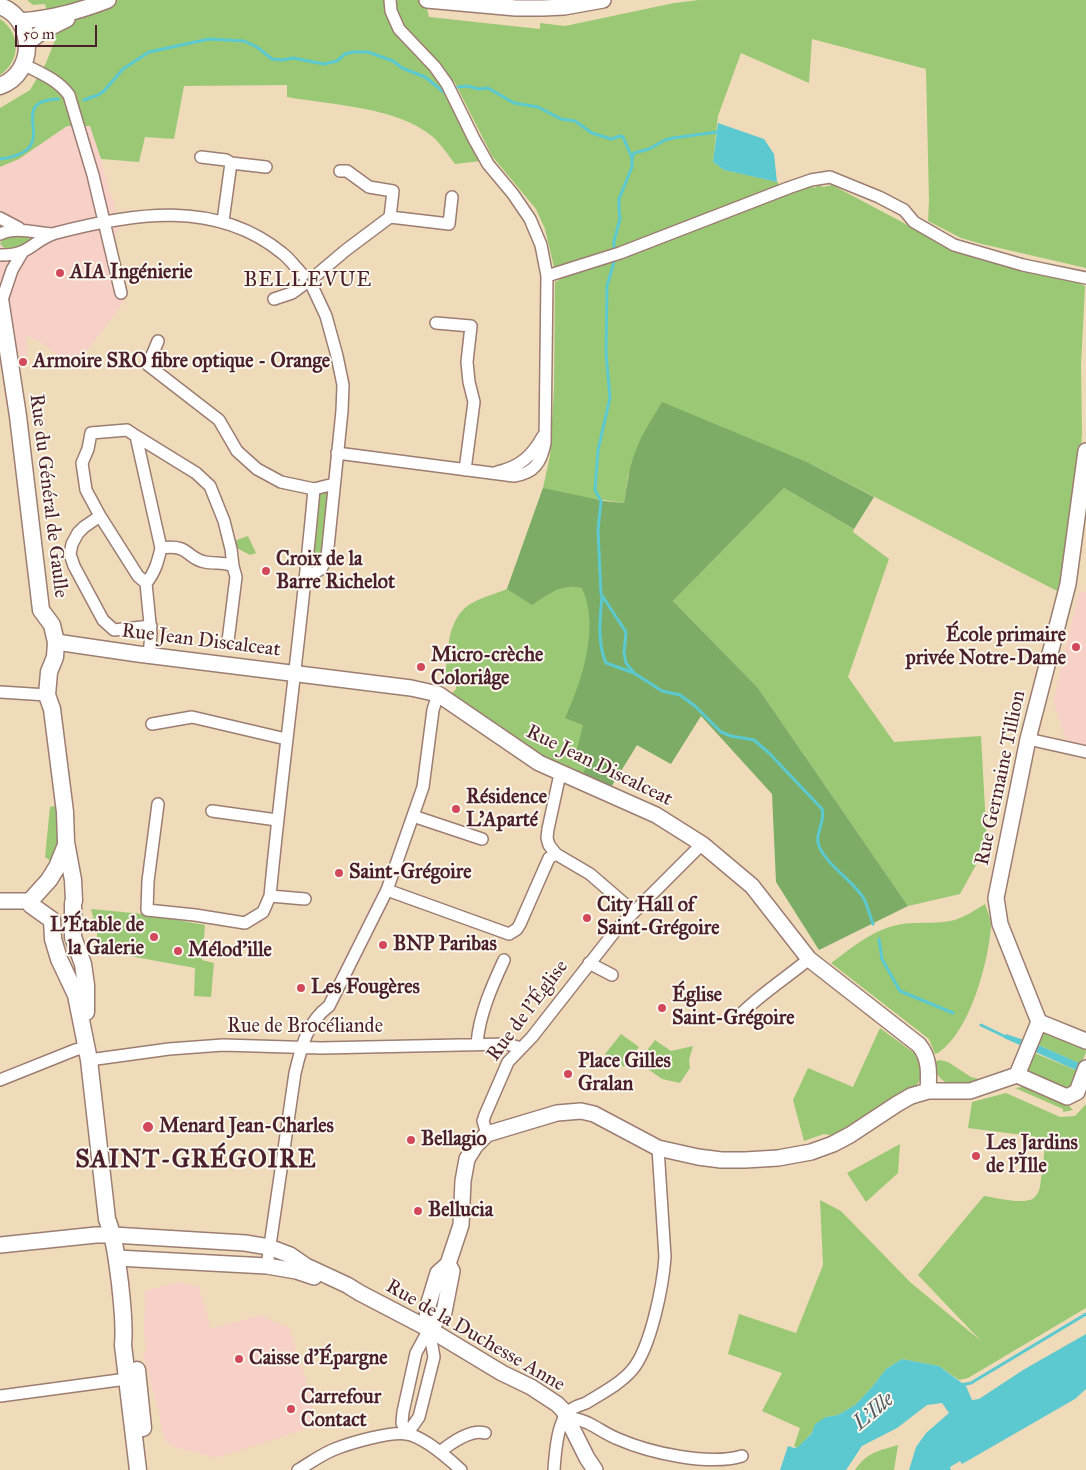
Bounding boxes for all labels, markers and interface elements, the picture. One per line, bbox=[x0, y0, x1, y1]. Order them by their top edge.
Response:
scale bar bbox=[18, 15, 100, 47]
text: 50 m bbox=[23, 25, 55, 43]
place label: AIA Ingénierie bbox=[70, 261, 193, 285]
marker: AIA Ingénierie bbox=[54, 267, 66, 279]
district label: BELLEVUE bbox=[243, 268, 373, 294]
place label: Armoire SRO fibre optique - Orange bbox=[33, 350, 330, 374]
marker: Armoire SRO fibre optique - Orange bbox=[17, 356, 29, 368]
street label: Rue du Général de Gaulle bbox=[24, 393, 72, 599]
place label: Croix de la Barre Richelot bbox=[276, 548, 395, 595]
marker: Croix de la Barre Richelot bbox=[260, 565, 272, 577]
street label: Rue Jean Discalceat bbox=[120, 619, 282, 663]
place label: École primaire privée Notre-Dame bbox=[906, 624, 1066, 671]
marker: École primaire privée Notre-Dame bbox=[1070, 641, 1082, 653]
place label: Micro-crèche Coloriâge bbox=[431, 644, 543, 691]
marker: Micro-crèche Coloriâge bbox=[415, 661, 427, 673]
street label: Rue Germaine Tillion bbox=[971, 688, 1031, 868]
street label: Rue Jean Discalceat bbox=[522, 720, 676, 812]
place label: Résidence L'Aparté bbox=[466, 786, 547, 833]
marker: Résidence L'Aparté bbox=[450, 803, 462, 815]
place label: Saint-Grégoire bbox=[349, 861, 472, 885]
marker: Saint-Grégoire bbox=[333, 867, 345, 879]
place label: City Hall of Saint-Grégoire bbox=[597, 894, 720, 941]
marker: City Hall of Saint-Grégoire bbox=[581, 912, 593, 924]
place label: L'Étable de la Galerie bbox=[50, 914, 144, 961]
marker: L'Étable de la Galerie bbox=[148, 931, 160, 943]
place label: BNP Paribas bbox=[393, 933, 497, 957]
place label: Mélod'ille bbox=[188, 939, 272, 963]
marker: BNP Paribas bbox=[377, 939, 389, 951]
marker: Mélod'ille bbox=[172, 945, 184, 957]
street label: Rue de l'Église bbox=[482, 956, 574, 1066]
place label: Les Fougères bbox=[311, 976, 420, 1000]
marker: Les Fougères bbox=[295, 982, 307, 994]
place label: Église Saint-Grégoire bbox=[672, 984, 795, 1031]
marker: Église Saint-Grégoire bbox=[656, 1002, 668, 1014]
street label: Rue de Brocéliande bbox=[227, 1015, 383, 1039]
place label: Place Gilles Gralan bbox=[578, 1050, 671, 1097]
marker: Place Gilles Gralan bbox=[562, 1068, 574, 1080]
place label: Menard Jean-Charles bbox=[159, 1115, 334, 1139]
marker: Menard Jean-Charles bbox=[141, 1120, 155, 1134]
place label: Bellagio bbox=[421, 1128, 487, 1152]
place label: Les Jardins de l'Ille bbox=[986, 1132, 1078, 1179]
marker: Bellagio bbox=[405, 1134, 417, 1146]
district label: SAINT-GRÉGOIRE bbox=[73, 1146, 319, 1176]
marker: Les Jardins de l'Ille bbox=[970, 1150, 982, 1162]
place label: Bellucia bbox=[428, 1199, 493, 1223]
marker: Bellucia bbox=[412, 1205, 424, 1217]
street label: Rue de la Duchesse Anne bbox=[381, 1275, 569, 1397]
place label: Caisse d'Épargne bbox=[249, 1347, 388, 1371]
marker: Caisse d'Épargne bbox=[233, 1353, 245, 1365]
place label: Carrefour Contact bbox=[301, 1386, 381, 1433]
water label: L'Ille bbox=[849, 1388, 899, 1436]
marker: Carrefour Contact bbox=[285, 1403, 297, 1415]

